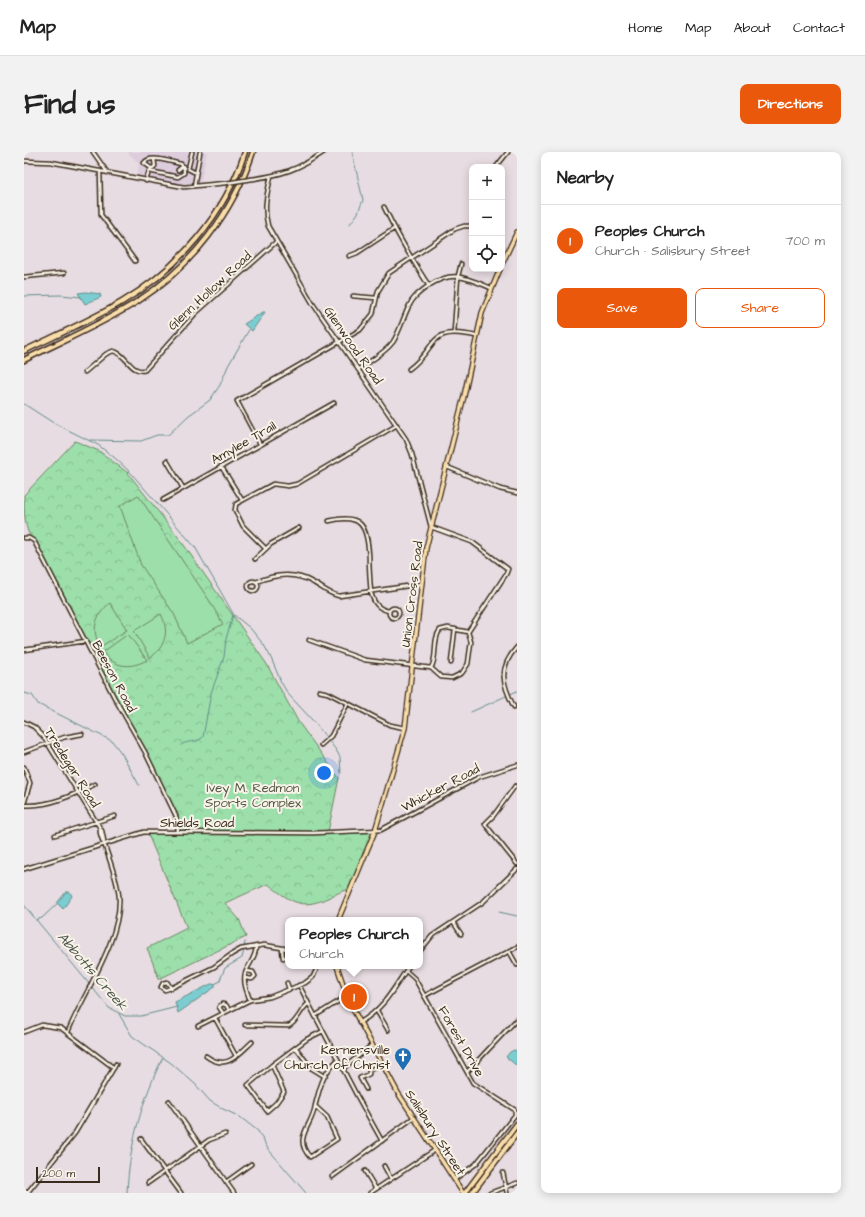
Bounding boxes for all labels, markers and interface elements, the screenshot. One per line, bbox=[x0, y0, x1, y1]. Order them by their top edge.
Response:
text: Map bbox=[20, 14, 56, 41]
text: Home bbox=[628, 18, 663, 38]
text: Map bbox=[685, 18, 711, 38]
text: About bbox=[733, 18, 771, 38]
text: Contact bbox=[793, 18, 845, 38]
button: Directions bbox=[740, 84, 841, 124]
text: Find us bbox=[24, 85, 115, 124]
map controls bbox=[469, 164, 505, 272]
button: + bbox=[469, 164, 505, 200]
text: Nearby bbox=[557, 166, 614, 190]
button: − bbox=[469, 200, 505, 236]
text: Peoples Church bbox=[595, 221, 704, 242]
text: 1 bbox=[569, 232, 571, 250]
text: 700 m bbox=[785, 232, 825, 250]
button: locate bbox=[469, 236, 505, 272]
text: Church · Salisbury Street bbox=[595, 242, 750, 260]
street label: Glenn Hollow Road bbox=[164, 247, 256, 334]
button: Save bbox=[557, 288, 687, 328]
button: Share bbox=[695, 288, 825, 328]
street label: Glenwood Road bbox=[320, 303, 387, 388]
street label: Amylee Trail bbox=[207, 417, 280, 470]
street label: Union Cross Road bbox=[397, 540, 427, 648]
street label: Beeson Road bbox=[88, 637, 141, 716]
street label: Tredegar Road bbox=[39, 724, 104, 812]
street label: Whicker Road bbox=[398, 760, 483, 816]
your location bbox=[314, 763, 334, 783]
park label: Ivey M. Redmon Sports Complex bbox=[205, 779, 302, 812]
street label: Shields Road bbox=[160, 814, 234, 832]
popup bbox=[285, 917, 423, 969]
text: Peoples Church bbox=[299, 924, 409, 945]
water label: Abbotts Creek bbox=[53, 928, 132, 1015]
text: Church bbox=[299, 945, 343, 963]
pin: 1 bbox=[341, 982, 367, 1012]
street label: Forest Drive bbox=[434, 1003, 489, 1080]
place label: Kernersville Church of Christ bbox=[284, 1041, 391, 1074]
church icon: Kernersville Church of Christ bbox=[393, 1046, 413, 1071]
street label: Salisbury Street bbox=[400, 1086, 470, 1180]
scale bar bbox=[36, 1165, 100, 1184]
text: 200 m bbox=[42, 1166, 75, 1181]

